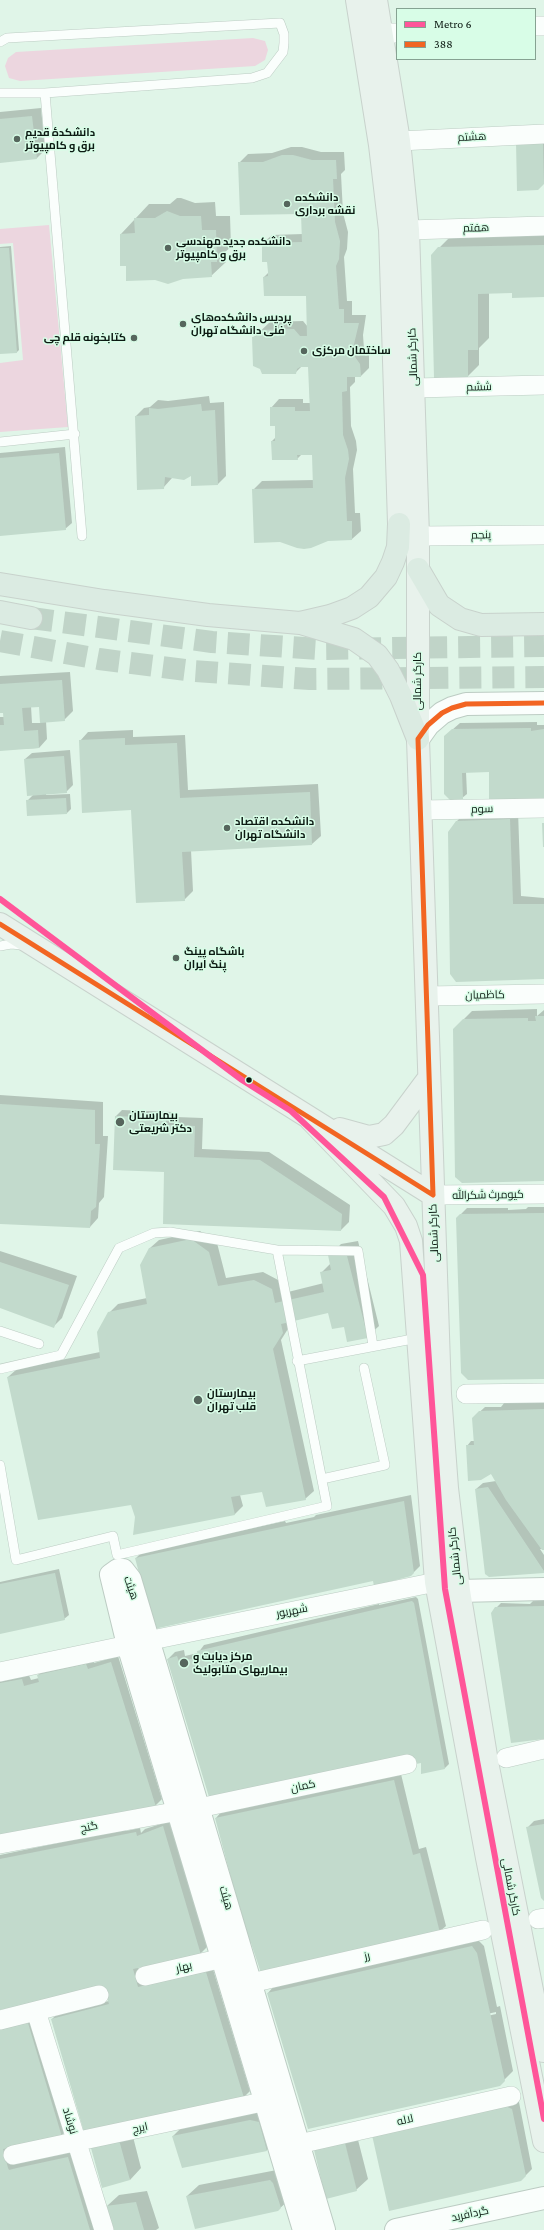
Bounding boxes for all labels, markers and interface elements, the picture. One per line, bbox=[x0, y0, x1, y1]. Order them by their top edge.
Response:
legend bbox=[396, 8, 536, 60]
text: Metro 6 bbox=[434, 17, 472, 31]
text: 388 bbox=[434, 37, 453, 51]
place label: دانشکدهٔ قدیم برق و کامپیوتر bbox=[25, 126, 95, 152]
street label: هشتم bbox=[457, 130, 487, 144]
marker: دانشکدهٔ قدیم برق و کامپیوتر bbox=[12, 134, 22, 144]
place label: دانشکده نقشه برداری bbox=[295, 191, 355, 217]
marker: دانشکده نقشه برداری bbox=[282, 199, 292, 209]
street label: هفتم bbox=[463, 221, 489, 235]
place label: دانشکده جدید مهندسی برق و کامپیوتر bbox=[176, 235, 291, 261]
marker: دانشکده جدید مهندسی برق و کامپیوتر bbox=[163, 243, 173, 253]
place label: پردیس دانشکده‌های فنی دانشگاه تهران bbox=[191, 311, 291, 337]
marker: پردیس دانشکده‌های فنی دانشگاه تهران bbox=[178, 319, 188, 329]
street label: کارگر شمالی bbox=[405, 328, 421, 386]
place label: کتابخونه قلم چی bbox=[44, 331, 126, 345]
marker: کتابخونه قلم چی bbox=[129, 333, 139, 343]
place label: ساختمان مرکزی bbox=[312, 344, 391, 358]
marker: ساختمان مرکزی bbox=[299, 346, 309, 356]
street label: ششم bbox=[466, 380, 492, 394]
street label: پنجم bbox=[471, 528, 491, 542]
street label: کارگر شمالی bbox=[411, 652, 425, 710]
street label: سوم bbox=[471, 802, 493, 816]
place label: دانشکده اقتصاد دانشگاه تهران bbox=[235, 815, 314, 841]
marker: دانشکده اقتصاد دانشگاه تهران bbox=[222, 823, 232, 833]
place label: باشگاه پینگ پنگ ایران bbox=[184, 945, 245, 971]
marker: باشگاه پینگ پنگ ایران bbox=[171, 953, 181, 963]
street label: کاظمیان bbox=[465, 988, 505, 1002]
unlabelled marker bbox=[244, 1075, 254, 1085]
place label: بیمارستان دکتر شریعتی bbox=[129, 1109, 192, 1135]
marker: بیمارستان دکتر شریعتی bbox=[114, 1116, 126, 1128]
street label: کیومرث شکرالله bbox=[452, 1188, 524, 1202]
street label: کارگر شمالی bbox=[426, 1204, 442, 1262]
place label: بیمارستان قلب تهران bbox=[207, 1387, 256, 1413]
marker: بیمارستان قلب تهران bbox=[192, 1394, 204, 1406]
street label: کارگر شمالی bbox=[445, 1526, 465, 1586]
street label: هیئت bbox=[121, 1574, 141, 1602]
street label: شهریور bbox=[275, 1601, 309, 1621]
place label: مرکز دیابت و بیماریهای متابولیک bbox=[193, 1650, 288, 1676]
marker: مرکز دیابت و بیماریهای متابولیک bbox=[178, 1657, 190, 1669]
street label: کمان bbox=[289, 1777, 317, 1795]
street label: گنج bbox=[79, 1819, 99, 1835]
street label: کارگر شمالی bbox=[499, 1857, 523, 1917]
street label: هیئت bbox=[216, 1885, 236, 1911]
street label: رز bbox=[363, 1949, 371, 1963]
street label: بهار bbox=[175, 1959, 193, 1975]
street label: نوشاد bbox=[60, 2106, 80, 2136]
street label: لاله bbox=[395, 2112, 415, 2128]
street label: ایرج bbox=[131, 2120, 149, 2136]
street label: گردآفرید bbox=[450, 2204, 490, 2224]

